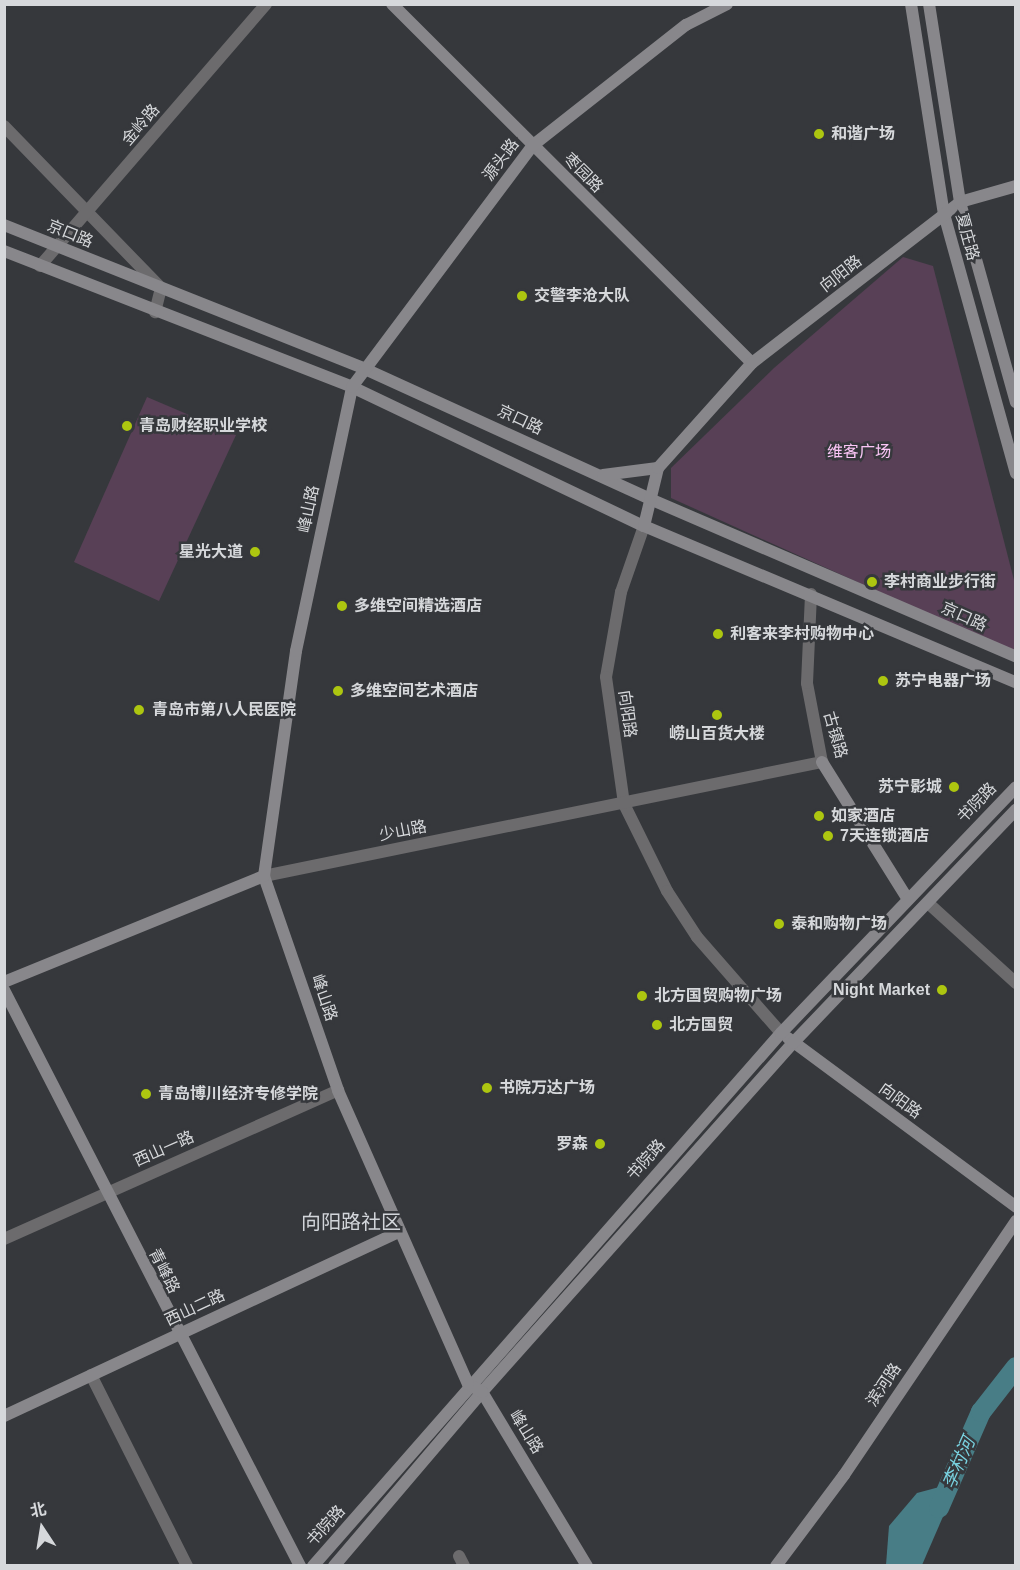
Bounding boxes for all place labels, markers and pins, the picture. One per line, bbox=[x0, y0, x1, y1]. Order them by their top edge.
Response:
place label: 和谐广场 bbox=[831, 124, 895, 144]
marker: 和谐广场 bbox=[812, 127, 826, 141]
place label: 交警李沧大队 bbox=[534, 286, 630, 306]
marker: 交警李沧大队 bbox=[515, 289, 529, 303]
place label: 青岛财经职业学校 bbox=[139, 416, 267, 436]
marker: 青岛财经职业学校 bbox=[120, 419, 134, 433]
place label: 星光大道 bbox=[179, 542, 243, 562]
marker: 星光大道 bbox=[248, 545, 262, 559]
place label: 李村商业步行街 bbox=[884, 572, 996, 592]
marker: 李村商业步行街 bbox=[865, 575, 879, 589]
place label: 多维空间精选酒店 bbox=[354, 596, 482, 616]
marker: 多维空间精选酒店 bbox=[335, 599, 349, 613]
place label: 利客来李村购物中心 bbox=[730, 624, 874, 644]
marker: 利客来李村购物中心 bbox=[711, 627, 725, 641]
place label: 苏宁电器广场 bbox=[895, 671, 991, 691]
marker: 苏宁电器广场 bbox=[876, 674, 890, 688]
place label: 多维空间艺术酒店 bbox=[350, 681, 478, 701]
marker: 多维空间艺术酒店 bbox=[331, 684, 345, 698]
place label: 青岛市第八人民医院 bbox=[152, 700, 296, 720]
marker: 青岛市第八人民医院 bbox=[130, 701, 148, 719]
marker: 崂山百货大楼 bbox=[710, 708, 724, 722]
place label: 崂山百货大楼 bbox=[669, 724, 765, 744]
place label: 苏宁影城 bbox=[878, 777, 942, 797]
marker: 苏宁影城 bbox=[947, 780, 961, 794]
place label: 如家酒店 bbox=[831, 806, 895, 826]
marker: 如家酒店 bbox=[812, 809, 826, 823]
place label: 7天连锁酒店 bbox=[840, 826, 929, 846]
marker: 7天连锁酒店 bbox=[821, 829, 835, 843]
place label: 泰和购物广场 bbox=[791, 914, 887, 934]
marker: 泰和购物广场 bbox=[772, 917, 786, 931]
place label: Night Market bbox=[833, 980, 930, 1000]
marker: Night Market bbox=[935, 983, 949, 997]
place label: 北方国贸购物广场 bbox=[654, 986, 782, 1006]
marker: 北方国贸购物广场 bbox=[635, 989, 649, 1003]
place label: 北方国贸 bbox=[669, 1015, 733, 1035]
marker: 北方国贸 bbox=[650, 1018, 664, 1032]
place label: 书院万达广场 bbox=[499, 1078, 595, 1098]
marker: 书院万达广场 bbox=[480, 1081, 494, 1095]
place label: 青岛博川经济专修学院 bbox=[158, 1084, 318, 1104]
marker: 青岛博川经济专修学院 bbox=[139, 1087, 153, 1101]
place label: 罗森 bbox=[556, 1134, 588, 1154]
marker: 罗森 bbox=[593, 1137, 607, 1151]

